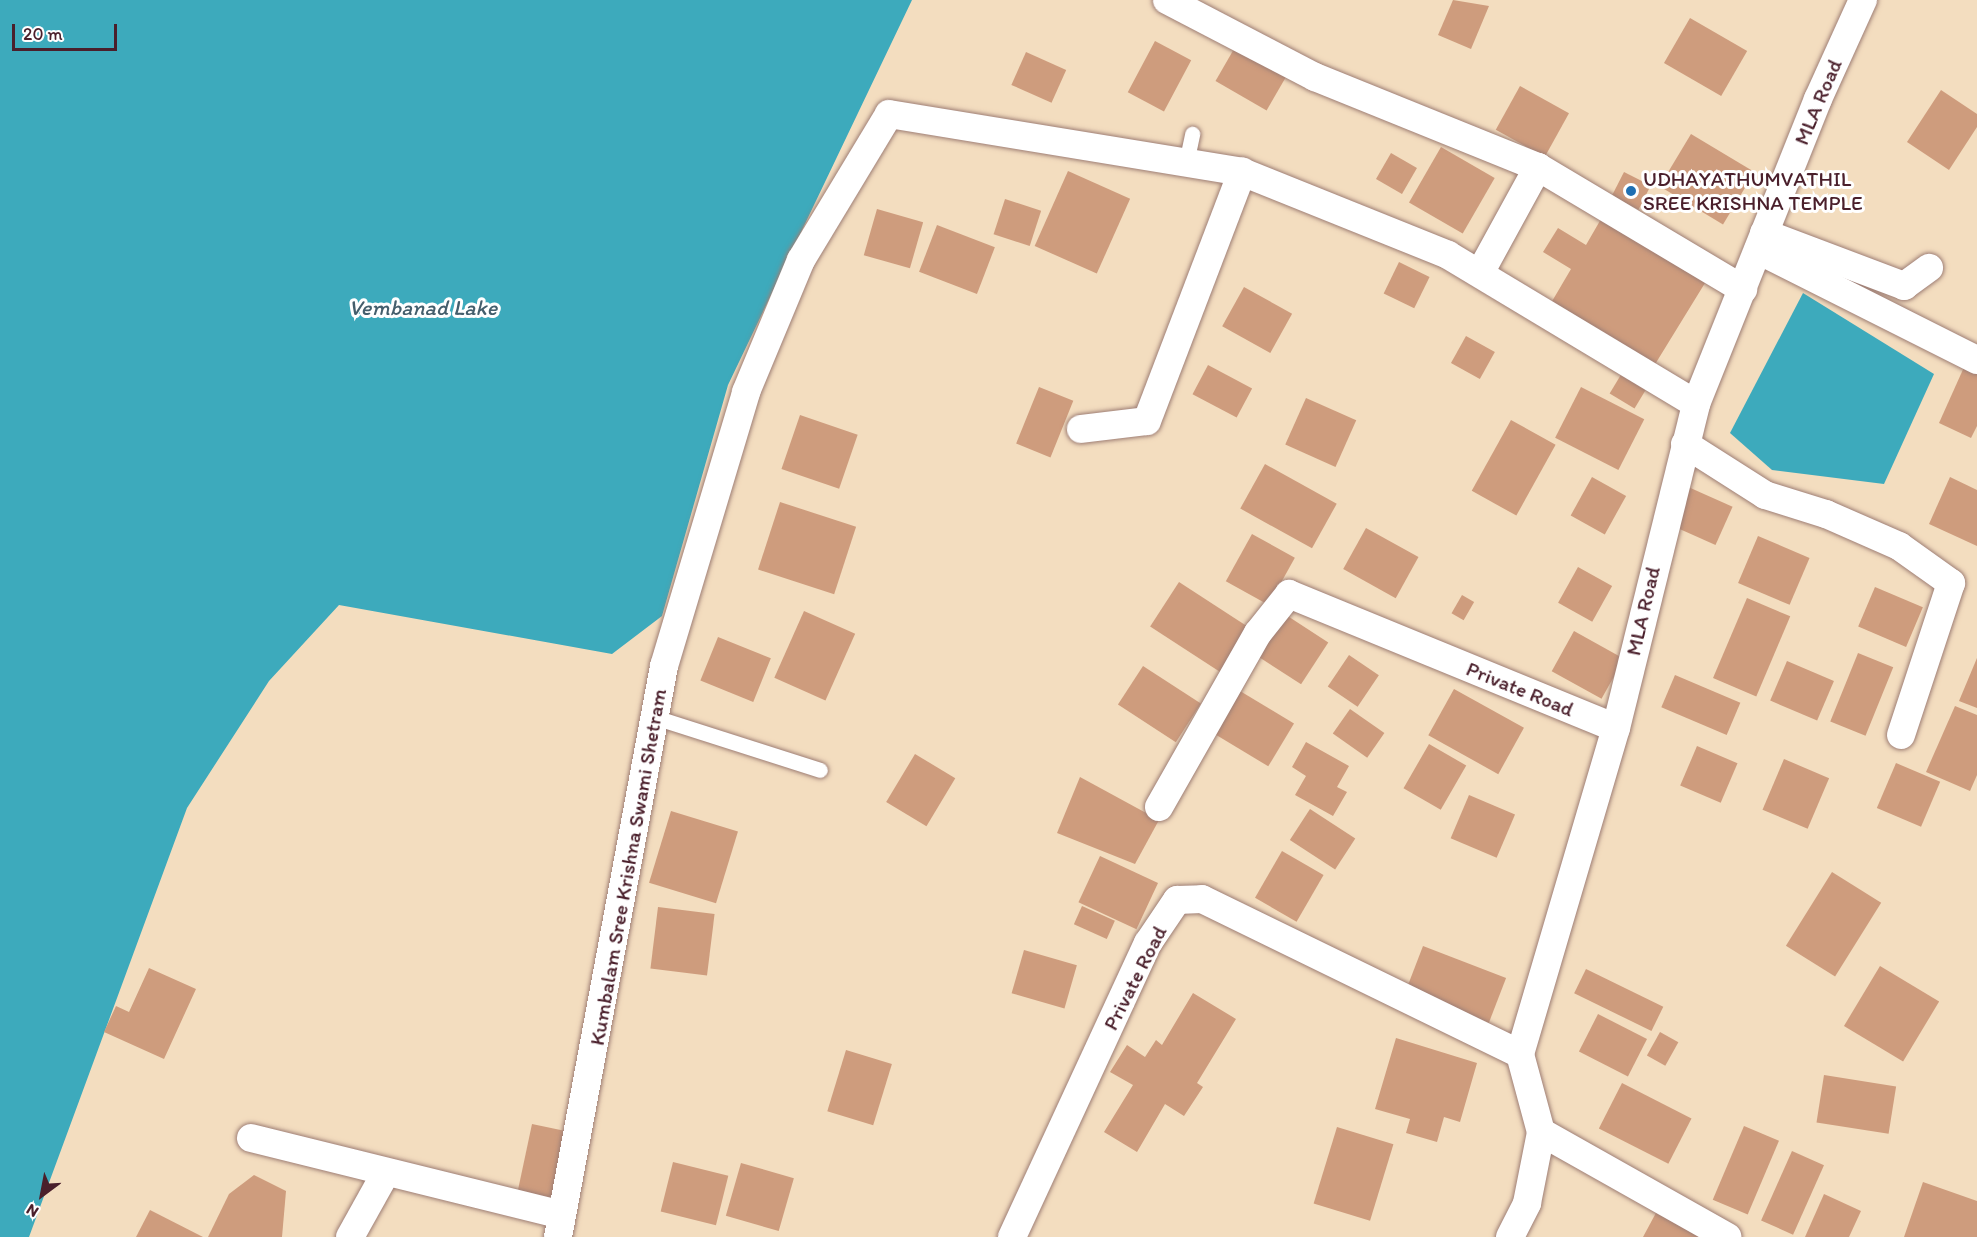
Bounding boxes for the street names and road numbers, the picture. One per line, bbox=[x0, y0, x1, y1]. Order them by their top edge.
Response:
street label: MLA Road bbox=[1789, 55, 1847, 149]
street label: MLA Road bbox=[1621, 564, 1665, 658]
street label: Private Road bbox=[1463, 656, 1577, 722]
street label: Kumbalam Sree Krishna Swami Shetram bbox=[584, 686, 672, 1048]
street label: Private Road bbox=[1098, 922, 1172, 1034]

